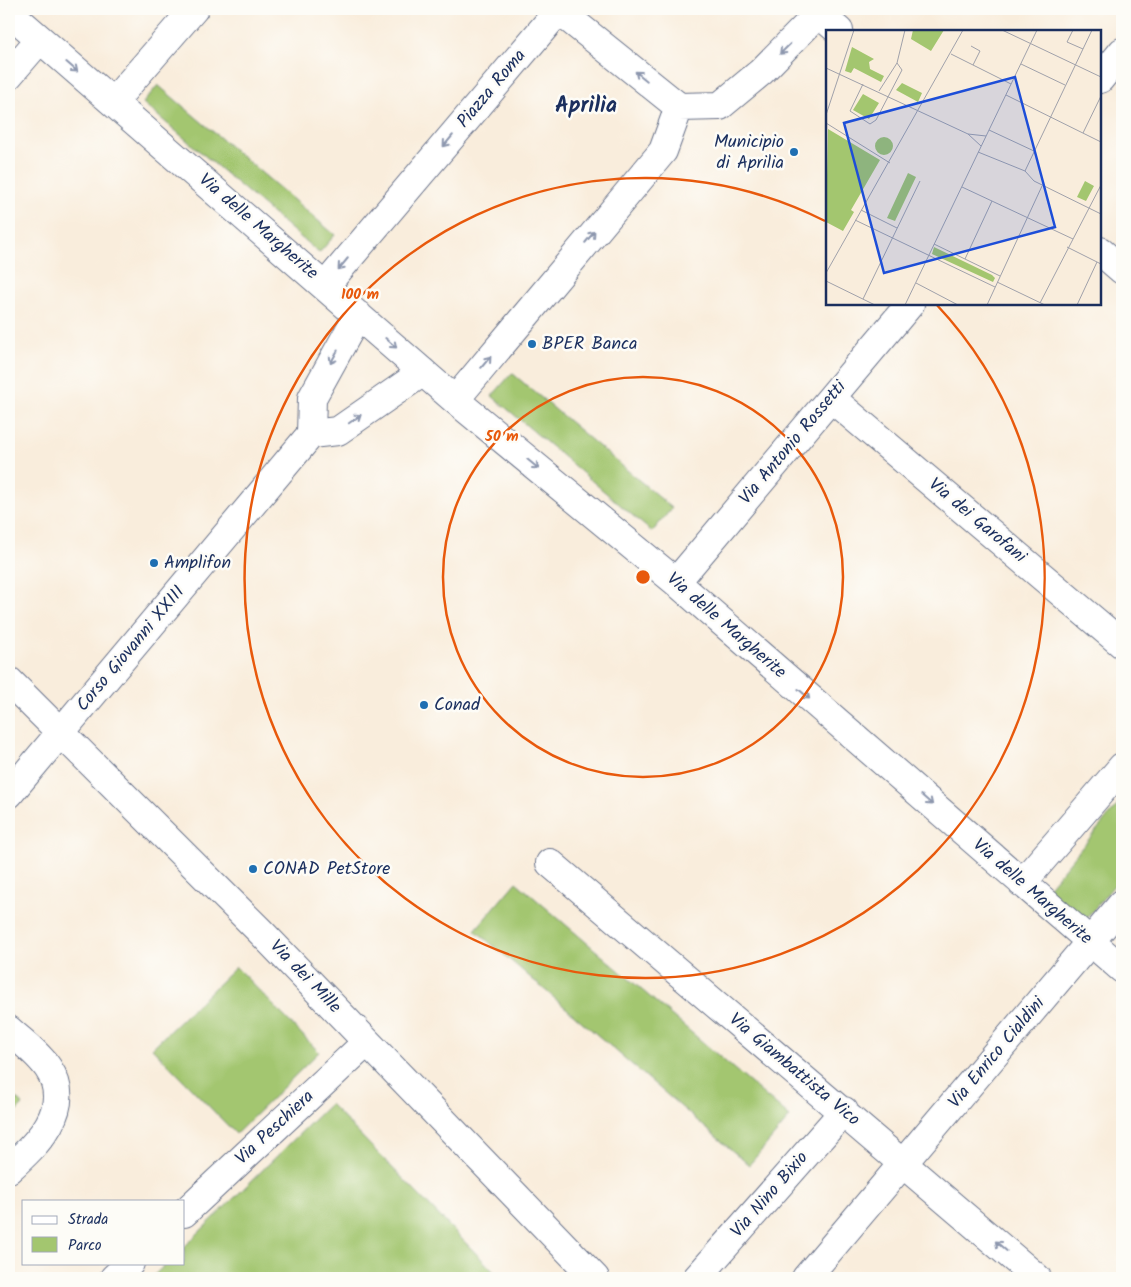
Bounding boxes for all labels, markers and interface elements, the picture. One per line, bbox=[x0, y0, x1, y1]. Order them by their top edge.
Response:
inset map bbox=[826, 30, 1101, 305]
street label: Piazza Roma bbox=[450, 43, 534, 135]
one-way arrow bbox=[778, 43, 791, 55]
one-way arrow bbox=[66, 61, 79, 73]
one-way arrow bbox=[635, 71, 648, 82]
district label: Aprilia bbox=[555, 89, 617, 124]
place label: Municipio di Aprilia bbox=[714, 128, 784, 178]
one-way arrow bbox=[442, 134, 454, 147]
marker: Municipio di Aprilia bbox=[788, 146, 800, 158]
street label: Via delle Margherite bbox=[192, 167, 324, 287]
one-way arrow bbox=[585, 231, 596, 244]
one-way arrow bbox=[337, 258, 349, 271]
text: 100 m bbox=[341, 283, 379, 307]
place label: BPER Banca bbox=[542, 330, 637, 359]
one-way arrow bbox=[384, 337, 397, 349]
marker: BPER Banca bbox=[526, 338, 538, 350]
one-way arrow bbox=[329, 349, 339, 364]
one-way arrow bbox=[481, 356, 492, 369]
street label: Via Antonio Rossetti bbox=[732, 374, 854, 512]
one-way arrow bbox=[348, 414, 362, 424]
text: 50 m bbox=[484, 425, 519, 449]
one-way arrow bbox=[526, 459, 539, 470]
street label: Via dei Garofani bbox=[921, 471, 1033, 571]
place label: Amplifon bbox=[164, 549, 231, 578]
marker: Amplifon bbox=[148, 557, 160, 569]
street label: Via delle Margherite bbox=[660, 566, 792, 686]
centre of rings bbox=[634, 568, 652, 586]
street label: Corso Giovanni XXIII bbox=[69, 579, 193, 719]
one-way arrow bbox=[797, 688, 810, 699]
place label: Conad bbox=[434, 691, 481, 720]
marker: Conad bbox=[418, 699, 430, 711]
one-way arrow bbox=[920, 794, 933, 806]
street label: Via delle Margherite bbox=[966, 832, 1098, 952]
place label: CONAD PetStore bbox=[263, 855, 390, 884]
marker: CONAD PetStore bbox=[247, 863, 259, 875]
street label: Via dei Mille bbox=[262, 933, 348, 1021]
street label: Via Enrico Cialdini bbox=[941, 990, 1053, 1115]
street label: Via Giambattista Vico bbox=[722, 1006, 866, 1134]
street label: Via Peschiera bbox=[229, 1083, 321, 1173]
street label: Via Nino Bixio bbox=[724, 1145, 816, 1245]
legend bbox=[22, 1200, 185, 1264]
text: Strada bbox=[68, 1208, 108, 1232]
text: Parco bbox=[68, 1234, 102, 1258]
one-way arrow bbox=[994, 1241, 1007, 1252]

